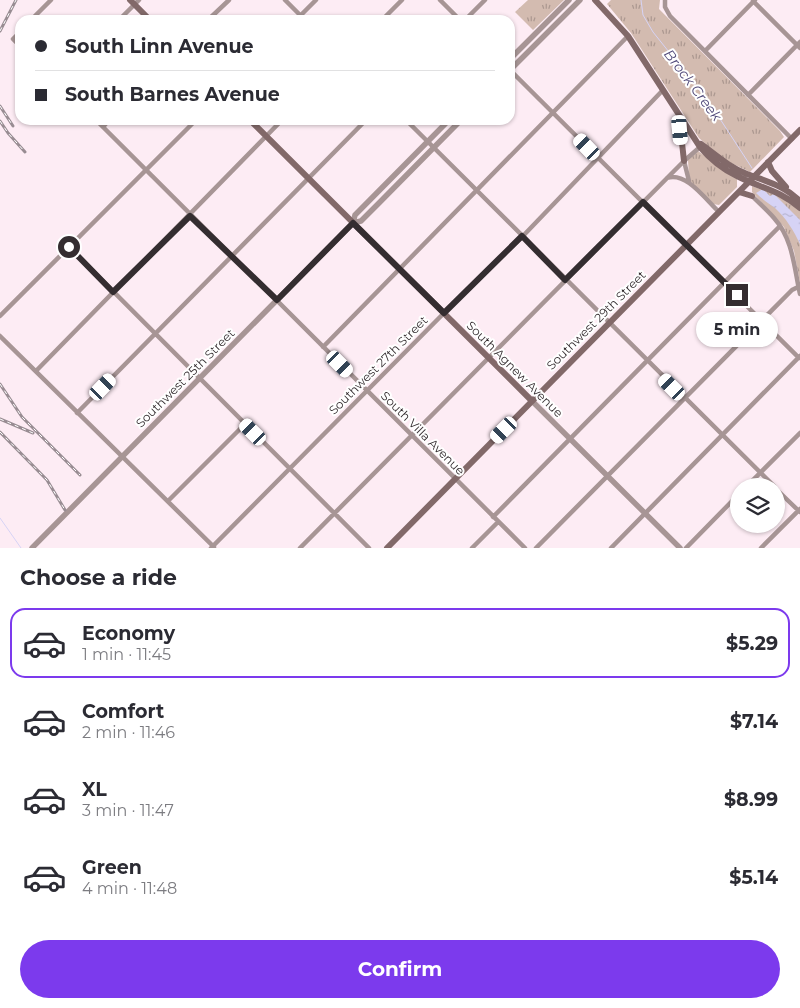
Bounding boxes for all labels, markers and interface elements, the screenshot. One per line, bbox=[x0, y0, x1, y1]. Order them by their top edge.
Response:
text: South Linn Avenue bbox=[65, 35, 253, 58]
water label: Brock Creek bbox=[660, 46, 726, 125]
text: South Barnes Avenue bbox=[65, 83, 280, 106]
car bbox=[671, 114, 688, 146]
car bbox=[571, 131, 602, 163]
route start bbox=[58, 236, 80, 258]
street label: Southwest 29th Street bbox=[543, 267, 649, 373]
route end bbox=[726, 284, 748, 306]
street label: Southwest 27th Street bbox=[326, 312, 431, 417]
callout: 5 min bbox=[696, 312, 778, 348]
street label: South Agnew Avenue bbox=[464, 318, 566, 420]
text: 5 min bbox=[714, 320, 760, 339]
street label: Southwest 25th Street bbox=[133, 325, 238, 430]
car bbox=[324, 348, 355, 380]
car bbox=[87, 371, 118, 403]
car bbox=[656, 371, 687, 403]
street label: South Villa Avenue bbox=[378, 388, 468, 478]
car bbox=[488, 414, 519, 446]
car bbox=[237, 416, 268, 448]
map controls bbox=[730, 478, 785, 533]
button: layers bbox=[730, 478, 785, 533]
text: Choose a ride bbox=[20, 564, 177, 591]
icon: car bbox=[22, 621, 67, 666]
text: Economy bbox=[82, 622, 175, 645]
text: $5.29 bbox=[726, 632, 778, 655]
text: 1 min · 11:45 bbox=[82, 645, 171, 664]
icon: car bbox=[22, 699, 67, 744]
text: Comfort bbox=[82, 700, 164, 723]
text: $7.14 bbox=[730, 710, 778, 733]
text: 2 min · 11:46 bbox=[82, 723, 175, 742]
icon: car bbox=[22, 777, 67, 822]
text: XL bbox=[82, 778, 107, 801]
text: $8.99 bbox=[724, 788, 778, 811]
text: 3 min · 11:47 bbox=[82, 801, 174, 820]
icon: car bbox=[22, 855, 67, 900]
text: Green bbox=[82, 856, 142, 879]
text: $5.14 bbox=[729, 866, 778, 889]
text: 4 min · 11:48 bbox=[82, 879, 177, 898]
button: Confirm bbox=[20, 940, 780, 998]

